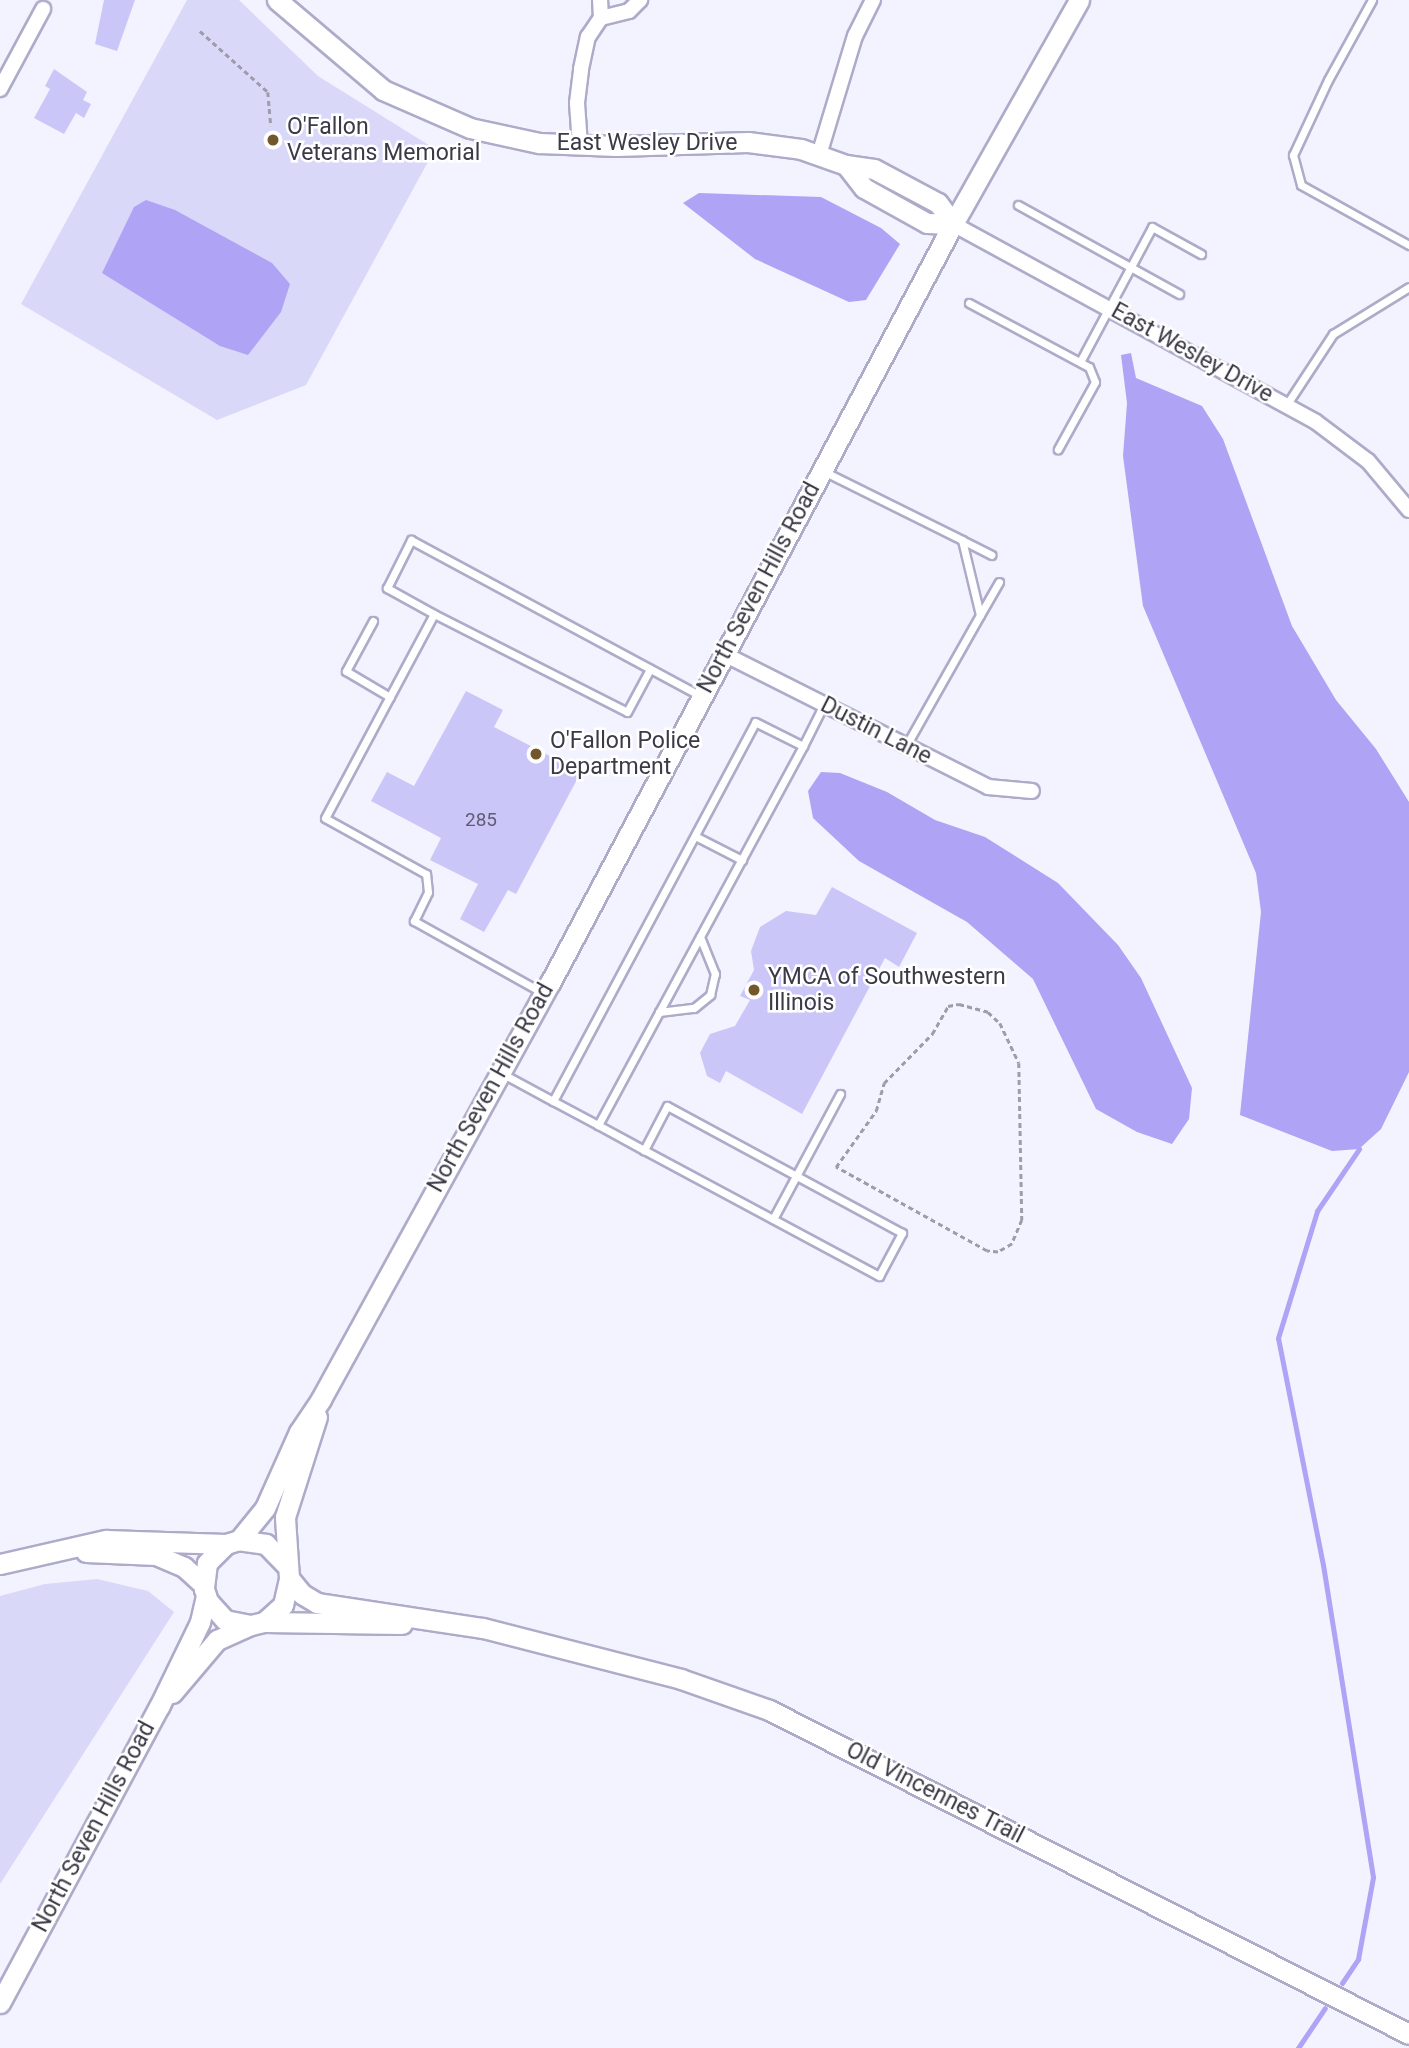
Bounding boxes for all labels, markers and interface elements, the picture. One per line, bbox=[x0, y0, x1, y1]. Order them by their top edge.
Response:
place label: O'Fallon Veterans Memorial bbox=[287, 113, 480, 167]
street label: East Wesley Drive bbox=[557, 129, 737, 157]
marker: O'Fallon Veterans Memorial bbox=[265, 132, 281, 148]
street label: East Wesley Drive bbox=[1106, 297, 1278, 409]
street label: North Seven Hills Road bbox=[692, 478, 826, 698]
street label: Dustin Lane bbox=[816, 691, 936, 771]
place label: O'Fallon Police Department bbox=[550, 727, 700, 781]
marker: O'Fallon Police Department bbox=[528, 746, 544, 762]
house number: 285 bbox=[465, 809, 497, 831]
place label: YMCA of Southwestern Illinois bbox=[768, 963, 1006, 1017]
street label: North Seven Hills Road bbox=[422, 979, 560, 1197]
marker: YMCA of Southwestern Illinois bbox=[746, 982, 762, 998]
street label: North Seven Hills Road bbox=[27, 1717, 161, 1937]
street label: Old Vincennes Trail bbox=[841, 1736, 1029, 1850]

